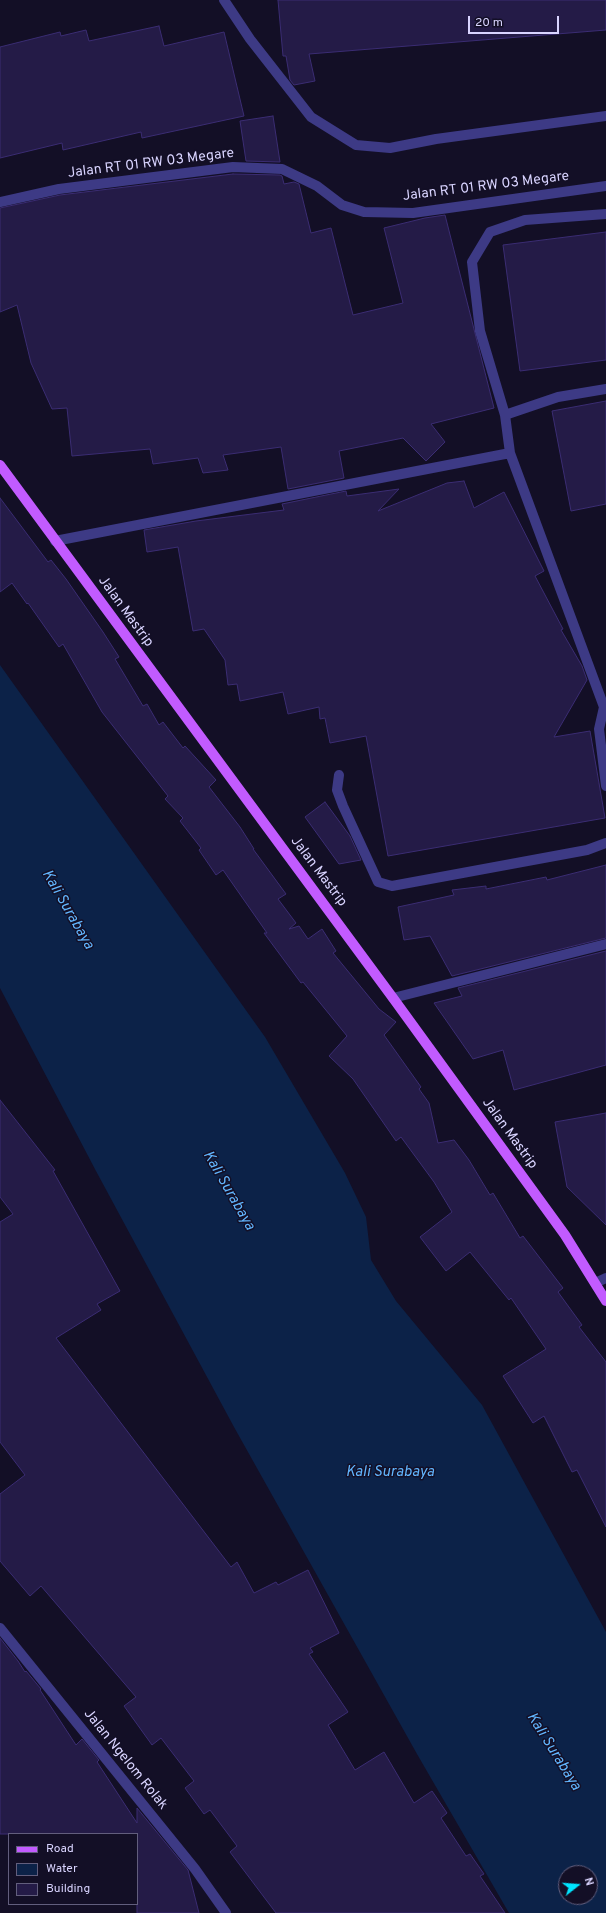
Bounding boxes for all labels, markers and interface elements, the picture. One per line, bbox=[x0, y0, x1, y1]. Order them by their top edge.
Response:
scale bar bbox=[470, 8, 561, 34]
text: 20 m bbox=[475, 15, 503, 31]
street label: Jalan RT 01 RW 03 Megare bbox=[67, 145, 235, 183]
street label: Jalan RT 01 RW 03 Megare bbox=[402, 168, 570, 206]
street label: Jalan Mastrip bbox=[94, 573, 156, 651]
street label: Jalan Mastrip bbox=[286, 834, 350, 910]
water label: Kali Surabaya bbox=[37, 867, 97, 953]
street label: Jalan Mastrip bbox=[478, 1095, 540, 1173]
water label: Kali Surabaya bbox=[198, 1148, 258, 1234]
water label: Kali Surabaya bbox=[346, 1464, 434, 1482]
street label: Jalan Ngelom Rolak bbox=[79, 1706, 171, 1814]
water label: Kali Surabaya bbox=[522, 1710, 584, 1794]
legend bbox=[8, 1833, 138, 1905]
text: Road bbox=[46, 1841, 74, 1857]
text: Water bbox=[46, 1861, 78, 1877]
north arrow bbox=[558, 1865, 598, 1905]
text: N bbox=[581, 1876, 596, 1888]
text: Building bbox=[46, 1881, 90, 1897]

